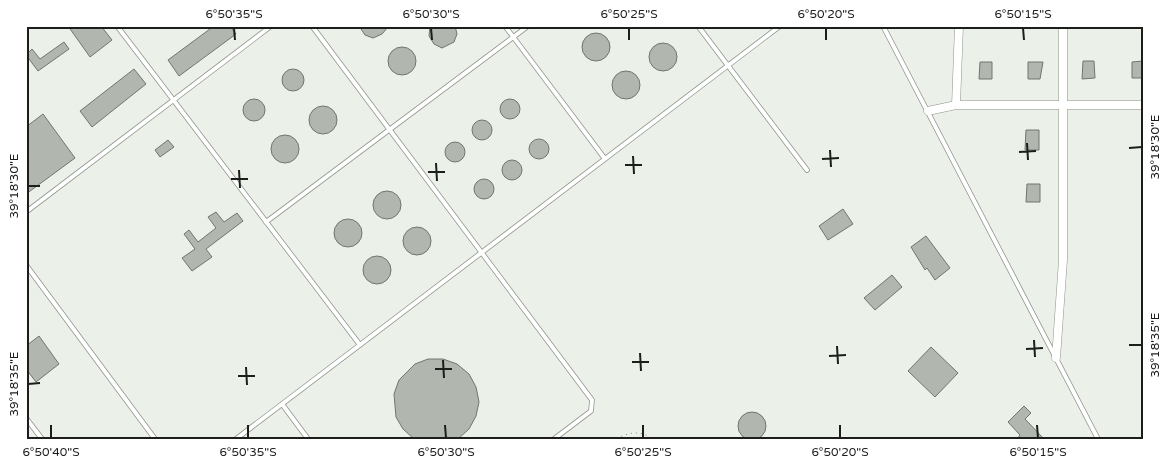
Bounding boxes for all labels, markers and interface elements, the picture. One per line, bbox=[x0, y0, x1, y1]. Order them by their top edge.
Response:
text: 6°50'35"S bbox=[205, 7, 263, 21]
text: 6°50'30"S bbox=[402, 7, 460, 21]
text: 6°50'25"S bbox=[600, 7, 658, 21]
text: 6°50'20"S bbox=[797, 7, 855, 21]
text: 6°50'15"S bbox=[994, 7, 1052, 21]
text: 39°18'30"E bbox=[1148, 114, 1162, 180]
text: 39°18'30"E bbox=[7, 153, 21, 219]
text: 39°18'35"E bbox=[1148, 312, 1162, 378]
text: 39°18'35"E bbox=[7, 351, 21, 417]
text: 6°50'40"S bbox=[22, 445, 80, 459]
text: 6°50'35"S bbox=[219, 445, 277, 459]
text: 6°50'30"S bbox=[417, 445, 475, 459]
text: 6°50'25"S bbox=[614, 445, 672, 459]
text: 6°50'20"S bbox=[811, 445, 869, 459]
text: 6°50'15"S bbox=[1009, 445, 1067, 459]

